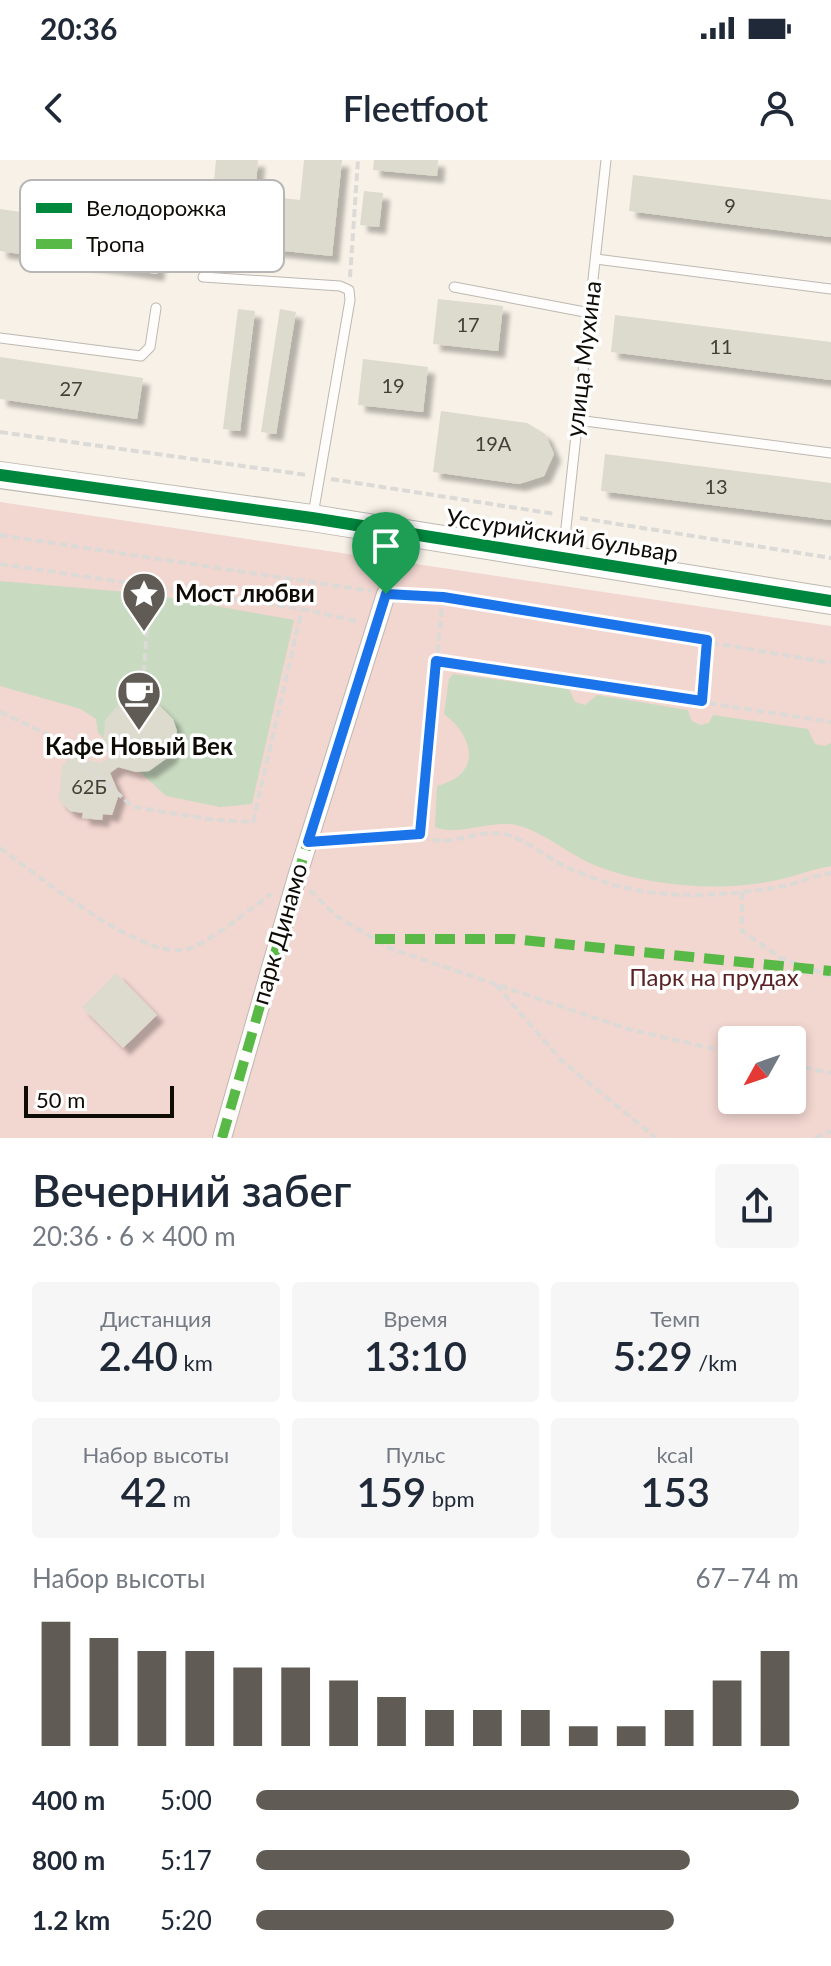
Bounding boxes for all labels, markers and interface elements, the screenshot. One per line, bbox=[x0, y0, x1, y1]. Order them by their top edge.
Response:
text: 20:36 bbox=[40, 10, 117, 46]
icon: back bbox=[32, 86, 76, 130]
text: Fleetfoot bbox=[343, 86, 488, 130]
icon: person bbox=[755, 86, 799, 130]
legend bbox=[20, 180, 284, 272]
house number: 9 bbox=[724, 193, 736, 217]
text: Велодорожка bbox=[86, 194, 226, 221]
text: Тропа bbox=[86, 230, 145, 257]
street label: улица Мухина bbox=[559, 279, 606, 439]
house number: 17 bbox=[456, 312, 480, 336]
house number: 11 bbox=[709, 334, 733, 358]
house number: 19 bbox=[381, 373, 405, 397]
house number: 27 bbox=[59, 376, 83, 400]
house number: 19А bbox=[475, 431, 512, 455]
house number: 13 bbox=[704, 474, 728, 498]
street label: Уссурийский бульвар bbox=[444, 502, 680, 567]
pin bbox=[352, 512, 420, 594]
icon: arrive bbox=[364, 524, 408, 568]
place icon: Мост любви bbox=[120, 570, 168, 633]
place label: Мост любви bbox=[175, 578, 315, 607]
cafe icon: Кафе Новый Век bbox=[115, 669, 163, 732]
place label: Кафе Новый Век bbox=[45, 731, 233, 760]
house number: 62Б bbox=[71, 774, 107, 798]
street label: парк Динамо bbox=[245, 859, 313, 1008]
park label: Парк на прудах bbox=[629, 962, 799, 991]
north arrow bbox=[718, 1026, 806, 1114]
map controls bbox=[718, 1026, 806, 1114]
scale bar bbox=[24, 1082, 174, 1118]
text: 50 m bbox=[36, 1086, 85, 1113]
text: Вечерний забег bbox=[32, 1164, 351, 1216]
button: share bbox=[715, 1164, 799, 1248]
text: 20:36 · 6 × 400 m bbox=[32, 1220, 236, 1252]
text: Дистанция bbox=[100, 1305, 212, 1332]
text: Время bbox=[383, 1305, 448, 1332]
text: Темп bbox=[650, 1305, 700, 1332]
text: 2.40 bbox=[99, 1332, 178, 1380]
text: 13:10 bbox=[364, 1332, 467, 1380]
text: 5:29 bbox=[613, 1332, 693, 1380]
text: km bbox=[178, 1349, 213, 1376]
text: /km bbox=[693, 1349, 737, 1376]
text: Набор высоты bbox=[82, 1441, 229, 1468]
text: Пульс bbox=[385, 1441, 446, 1468]
text: kcal bbox=[657, 1441, 694, 1468]
text: 42 bbox=[121, 1468, 167, 1516]
text: 159 bbox=[356, 1468, 426, 1516]
text: 153 bbox=[640, 1468, 710, 1516]
text: m bbox=[167, 1485, 191, 1512]
text: bpm bbox=[426, 1485, 474, 1512]
text: Набор высоты bbox=[32, 1562, 206, 1594]
text: 67–74 m bbox=[696, 1562, 799, 1594]
text: 400 m bbox=[32, 1784, 105, 1816]
text: 5:00 bbox=[160, 1784, 212, 1816]
text: 800 m bbox=[32, 1844, 105, 1876]
text: 5:17 bbox=[160, 1844, 212, 1876]
text: 1.2 km bbox=[32, 1904, 110, 1936]
text: 5:20 bbox=[160, 1904, 212, 1936]

